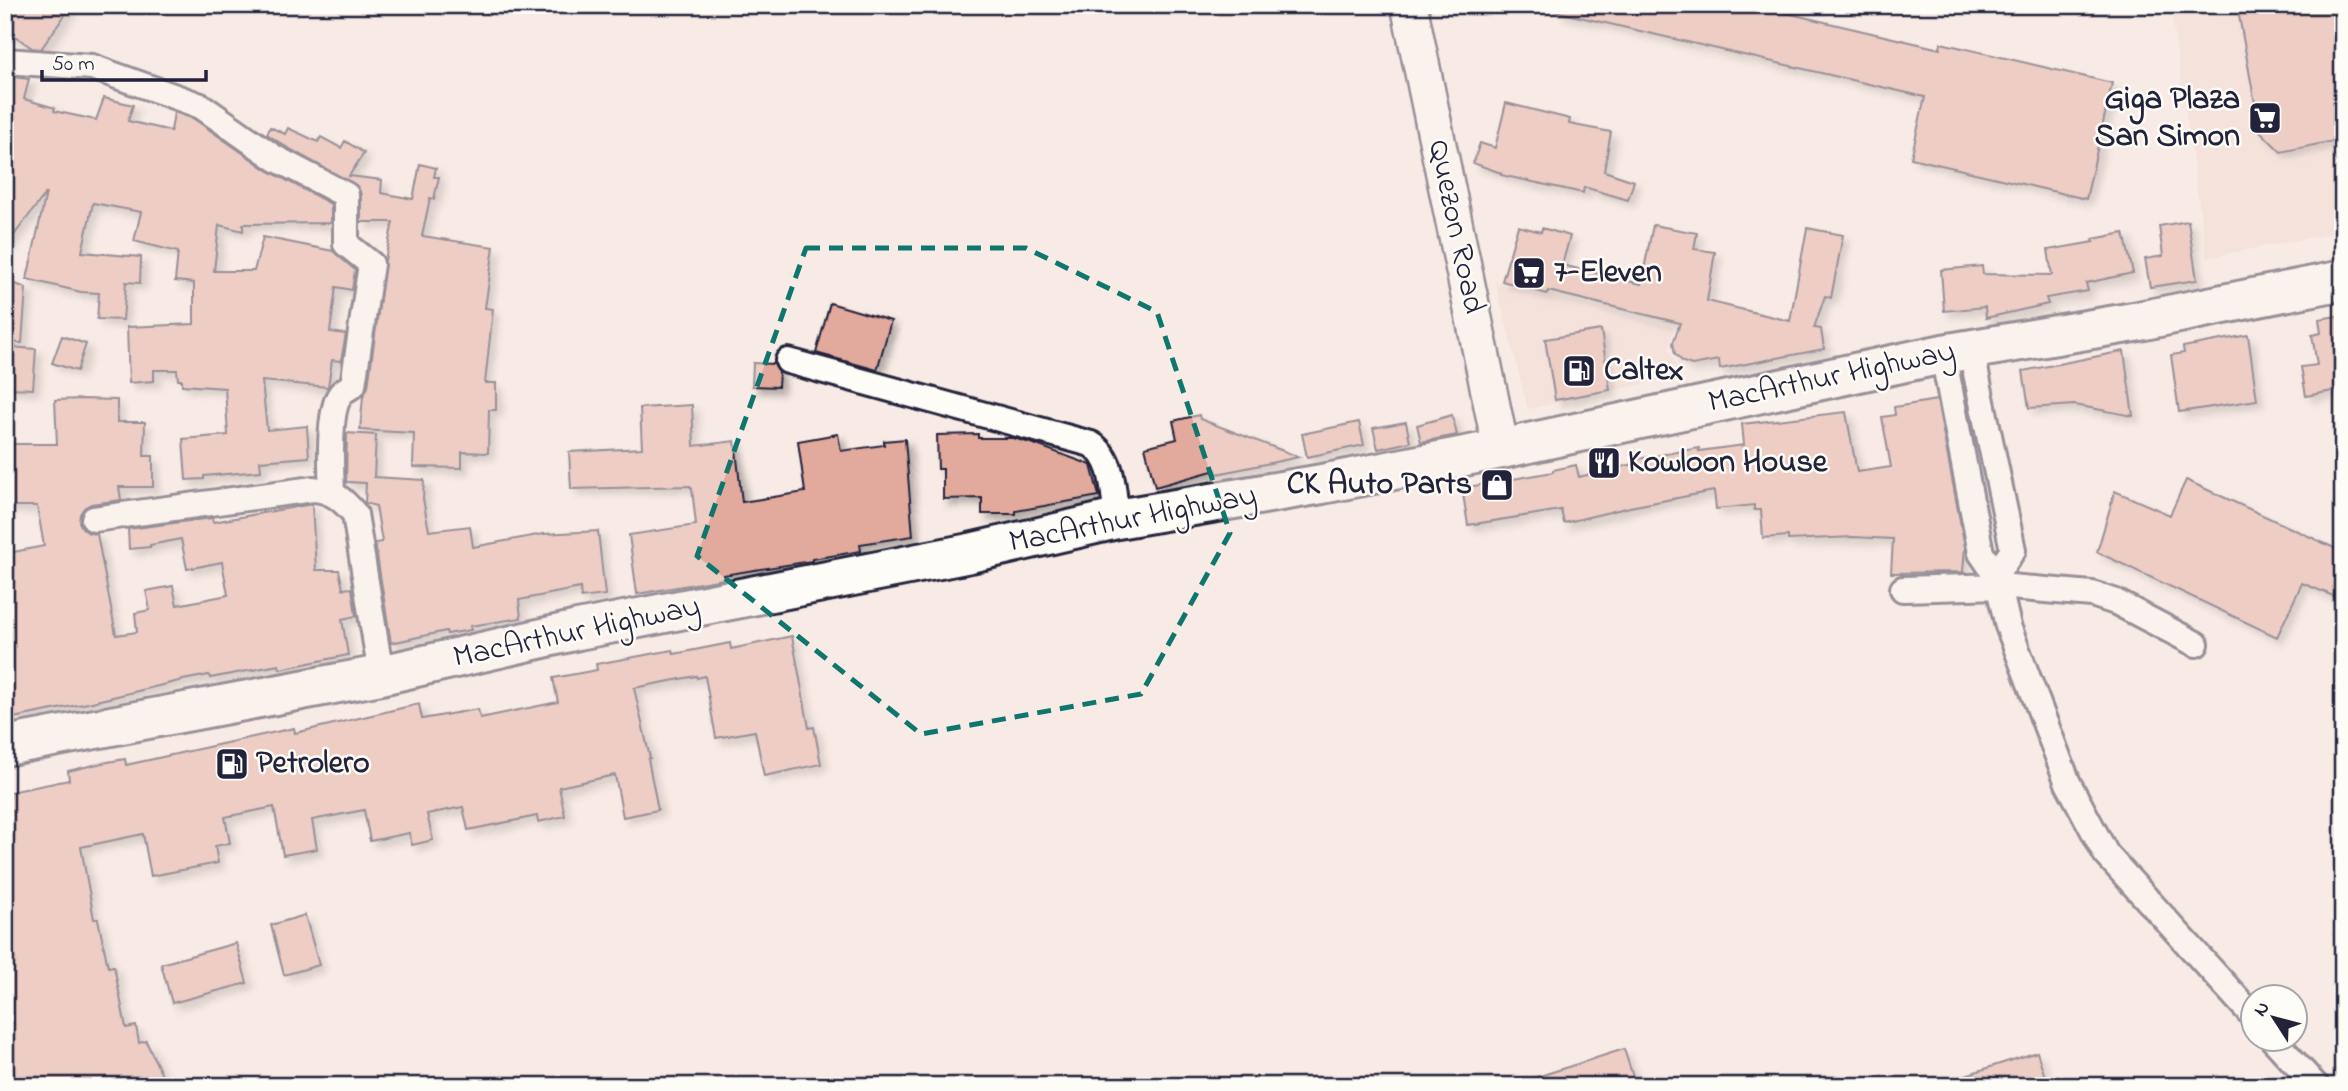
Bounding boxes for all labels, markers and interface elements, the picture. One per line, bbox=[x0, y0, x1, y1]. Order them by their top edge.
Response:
scale bar bbox=[42, 38, 206, 82]
text: 50 m bbox=[52, 50, 95, 80]
place label: Giga Plaza San Simon bbox=[2095, 77, 2240, 161]
supermarket icon: Giga Plaza San Simon bbox=[2246, 99, 2284, 137]
street label: Quezon Road bbox=[1414, 136, 1496, 318]
place label: 7-Eleven bbox=[1554, 250, 1662, 297]
supermarket icon: 7-Eleven bbox=[1510, 254, 1548, 292]
street label: MacArthur Highway bbox=[1704, 329, 1960, 427]
place label: Caltex bbox=[1604, 348, 1684, 395]
fuel station icon: Caltex bbox=[1560, 352, 1598, 390]
place label: Kowloon House bbox=[1628, 440, 1829, 487]
restaurant icon: Kowloon House bbox=[1585, 444, 1623, 482]
place label: CK Auto Parts bbox=[1287, 462, 1472, 509]
shop icon: CK Auto Parts bbox=[1478, 466, 1516, 504]
street label: MacArthur Highway bbox=[1005, 473, 1261, 567]
street label: MacArthur Highway bbox=[449, 584, 705, 682]
place label: Petrolero bbox=[256, 741, 370, 788]
fuel station icon: Petrolero bbox=[213, 745, 251, 783]
north arrow bbox=[2240, 982, 2310, 1052]
text: N bbox=[2248, 996, 2277, 1023]

